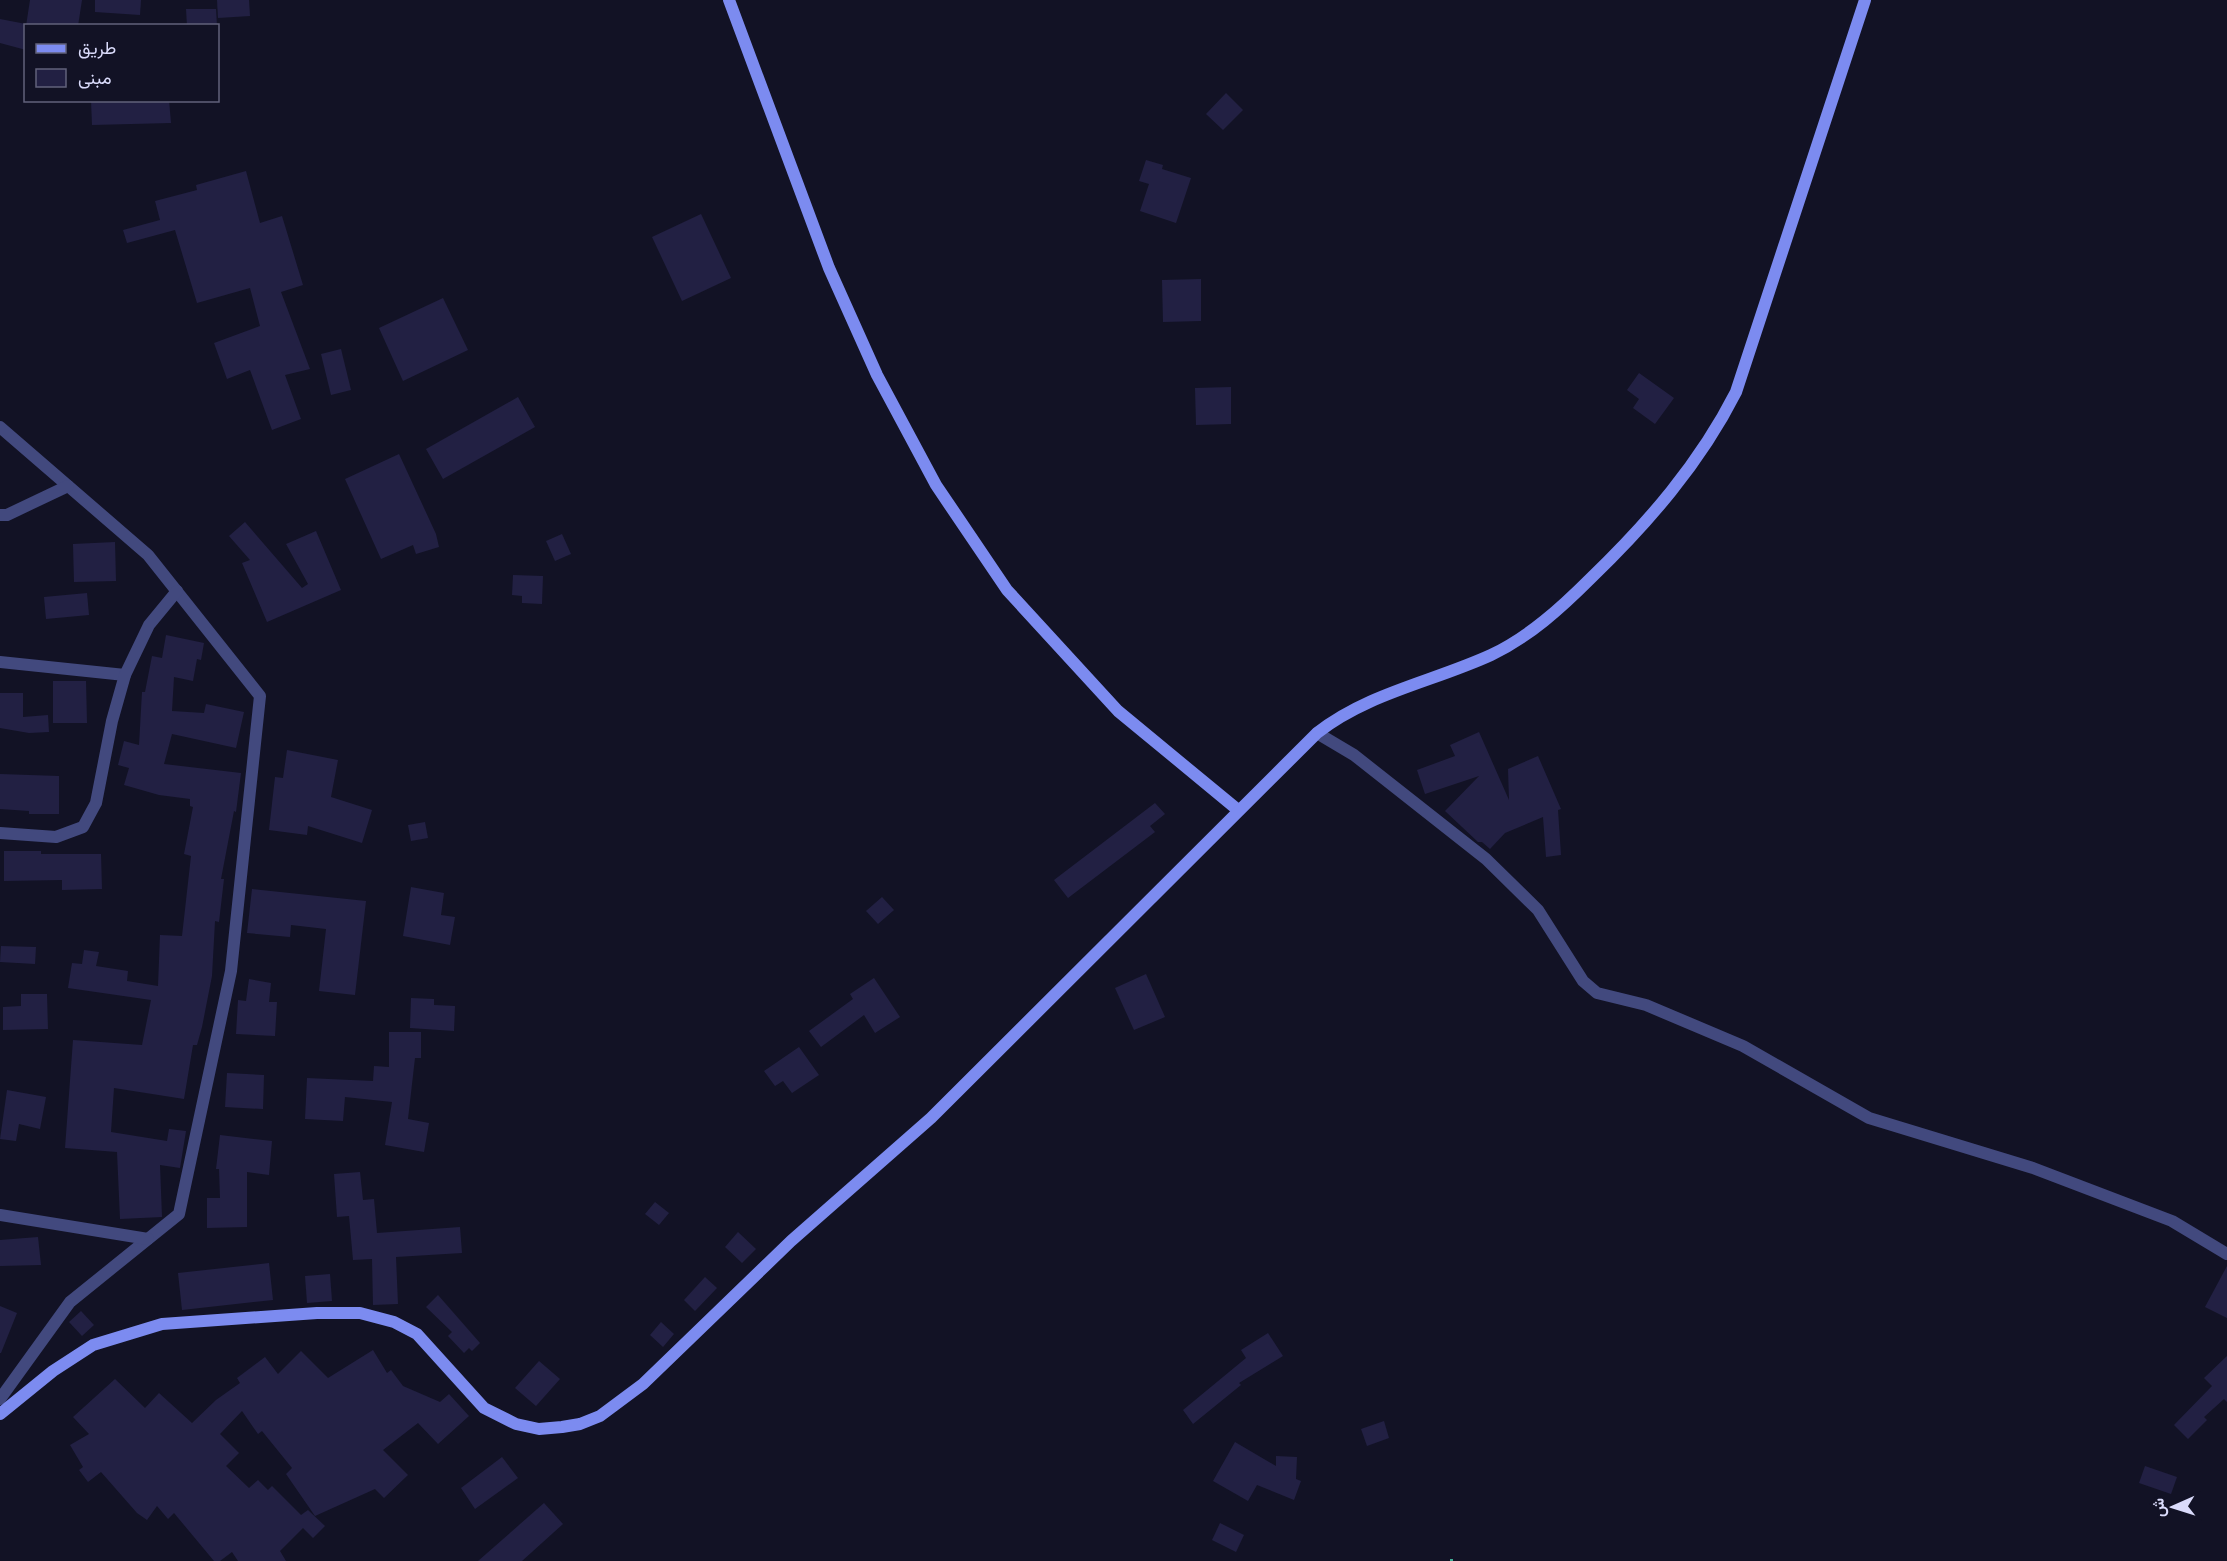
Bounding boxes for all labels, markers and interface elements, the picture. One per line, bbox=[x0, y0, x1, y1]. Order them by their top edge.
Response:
legend bbox=[24, 24, 219, 102]
text: طريق bbox=[78, 36, 116, 60]
text: مبنى bbox=[78, 66, 112, 90]
north arrow bbox=[2143, 1477, 2203, 1537]
text: ش bbox=[2148, 1498, 2171, 1518]

